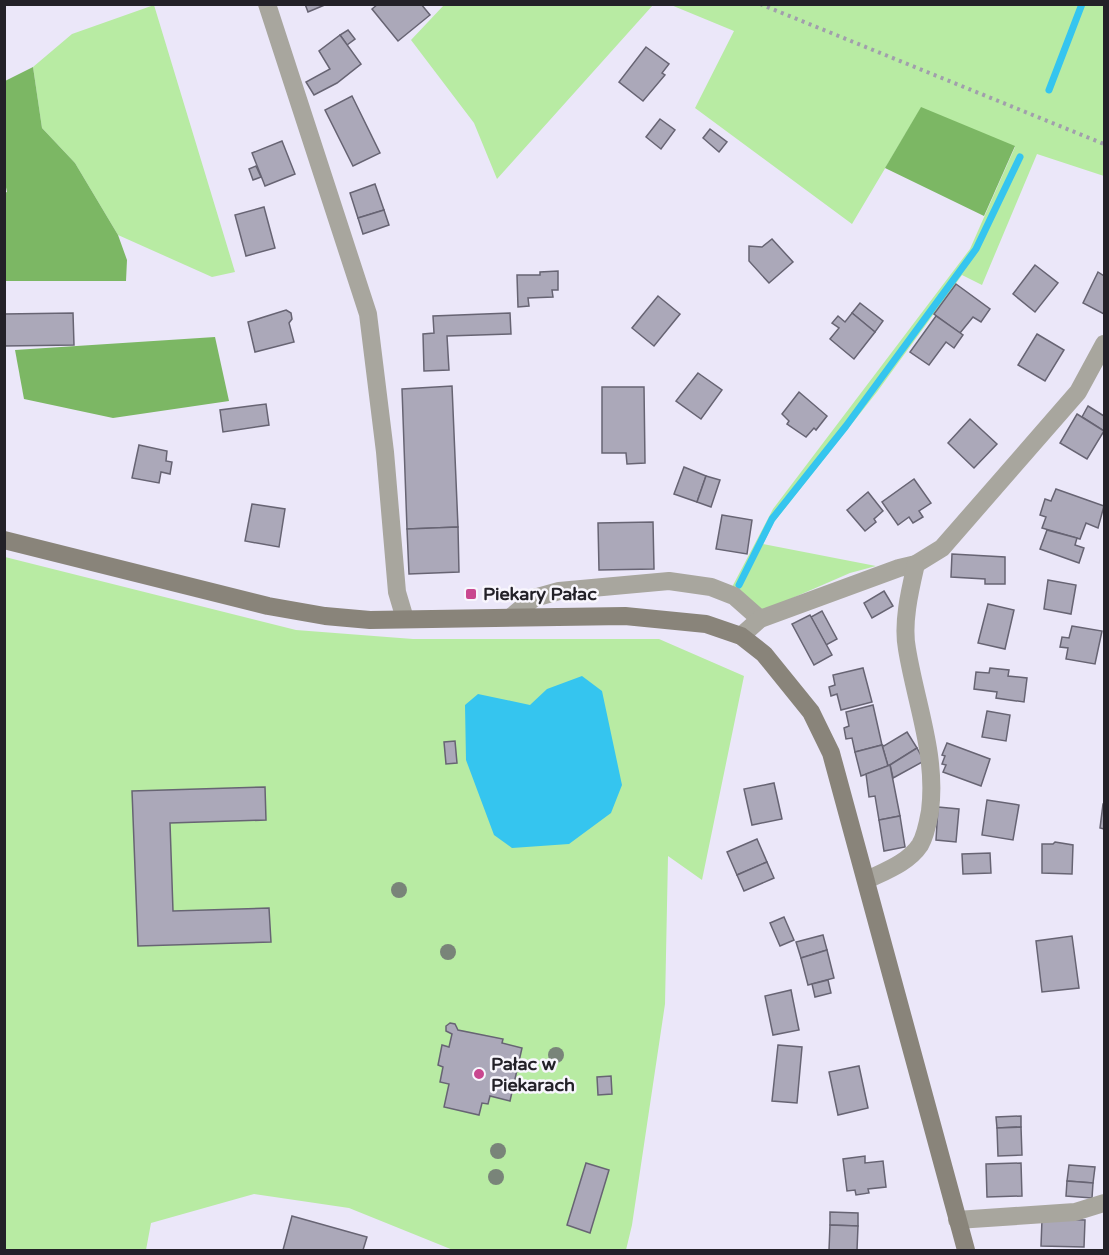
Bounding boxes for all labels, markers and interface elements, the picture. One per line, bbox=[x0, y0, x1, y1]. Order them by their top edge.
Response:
place label: Piekary Pałac bbox=[483, 583, 597, 605]
marker: Piekary Pałac bbox=[464, 587, 478, 601]
place label: Pałac w Piekarach bbox=[491, 1053, 575, 1096]
marker: Pałac w Piekarach bbox=[472, 1067, 486, 1081]

